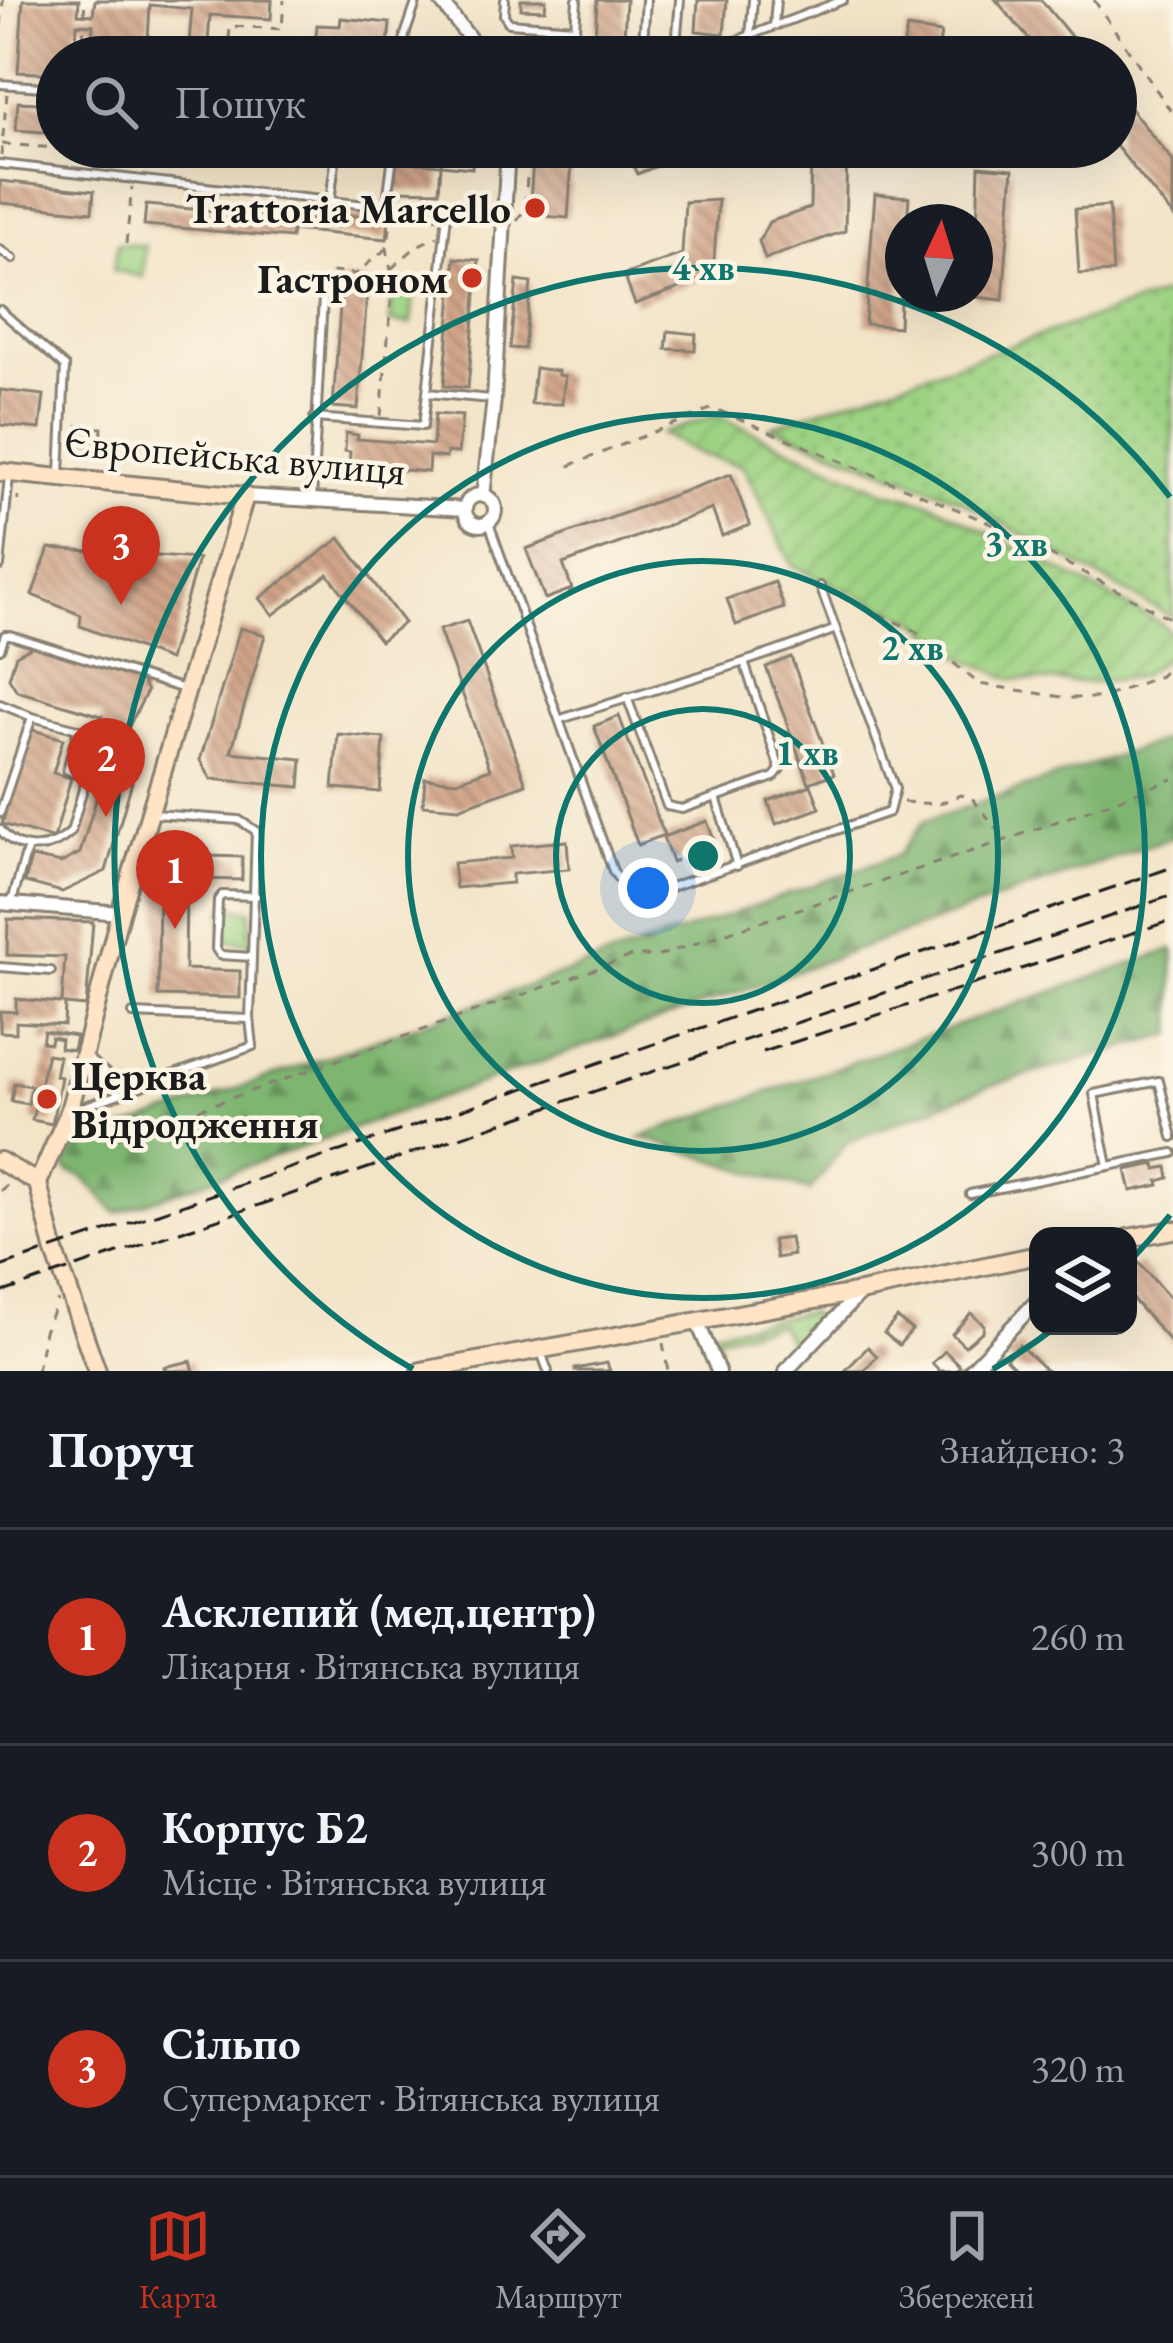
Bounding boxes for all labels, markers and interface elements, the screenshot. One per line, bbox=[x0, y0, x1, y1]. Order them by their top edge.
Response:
search box bbox=[36, 36, 1137, 168]
icon: search bbox=[78, 69, 144, 135]
text: Пошук bbox=[174, 73, 306, 131]
place label: Trattoria Marcello bbox=[186, 181, 511, 236]
marker: Trattoria Marcello bbox=[522, 195, 548, 221]
north arrow bbox=[885, 204, 993, 312]
text: 4 хв bbox=[671, 244, 735, 291]
place label: Гастроном bbox=[257, 251, 448, 306]
marker: Гастроном bbox=[459, 265, 485, 291]
street label: Європейська вулиця bbox=[62, 413, 408, 498]
pin: 3 bbox=[82, 506, 160, 605]
text: 3 хв bbox=[984, 520, 1048, 567]
text: 2 хв bbox=[880, 624, 944, 671]
pin: 2 bbox=[67, 718, 145, 817]
text: 1 хв bbox=[775, 729, 839, 776]
pin: 1 bbox=[136, 830, 214, 929]
centre of rings bbox=[682, 835, 724, 877]
your location bbox=[618, 858, 678, 918]
place label: Церква Відродження bbox=[71, 1048, 319, 1151]
marker: Церква Відродження bbox=[34, 1086, 60, 1112]
map controls bbox=[1029, 1227, 1137, 1335]
button: layers bbox=[1029, 1227, 1137, 1335]
text: Поруч bbox=[48, 1416, 194, 1482]
text: Знайдено: 3 bbox=[940, 1424, 1125, 1475]
text: Асклепий (мед.центр) bbox=[162, 1582, 596, 1640]
text: 1 bbox=[77, 1611, 97, 1662]
text: 260 m bbox=[1031, 1611, 1125, 1662]
text: Лікарня · Вітянська вулиця bbox=[162, 1640, 580, 1691]
text: Корпус Б2 bbox=[162, 1798, 368, 1856]
text: 2 bbox=[77, 1827, 97, 1878]
text: 300 m bbox=[1031, 1827, 1125, 1878]
text: Місце · Вітянська вулиця bbox=[162, 1856, 547, 1907]
text: Сільпо bbox=[162, 2014, 301, 2072]
text: 3 bbox=[77, 2043, 97, 2094]
text: 320 m bbox=[1031, 2043, 1125, 2094]
text: Супермаркет · Вітянська вулиця bbox=[162, 2072, 660, 2123]
tab: Карта bbox=[139, 2203, 218, 2318]
tab: Маршрут bbox=[495, 2203, 621, 2318]
tab: Збережені bbox=[899, 2203, 1034, 2318]

